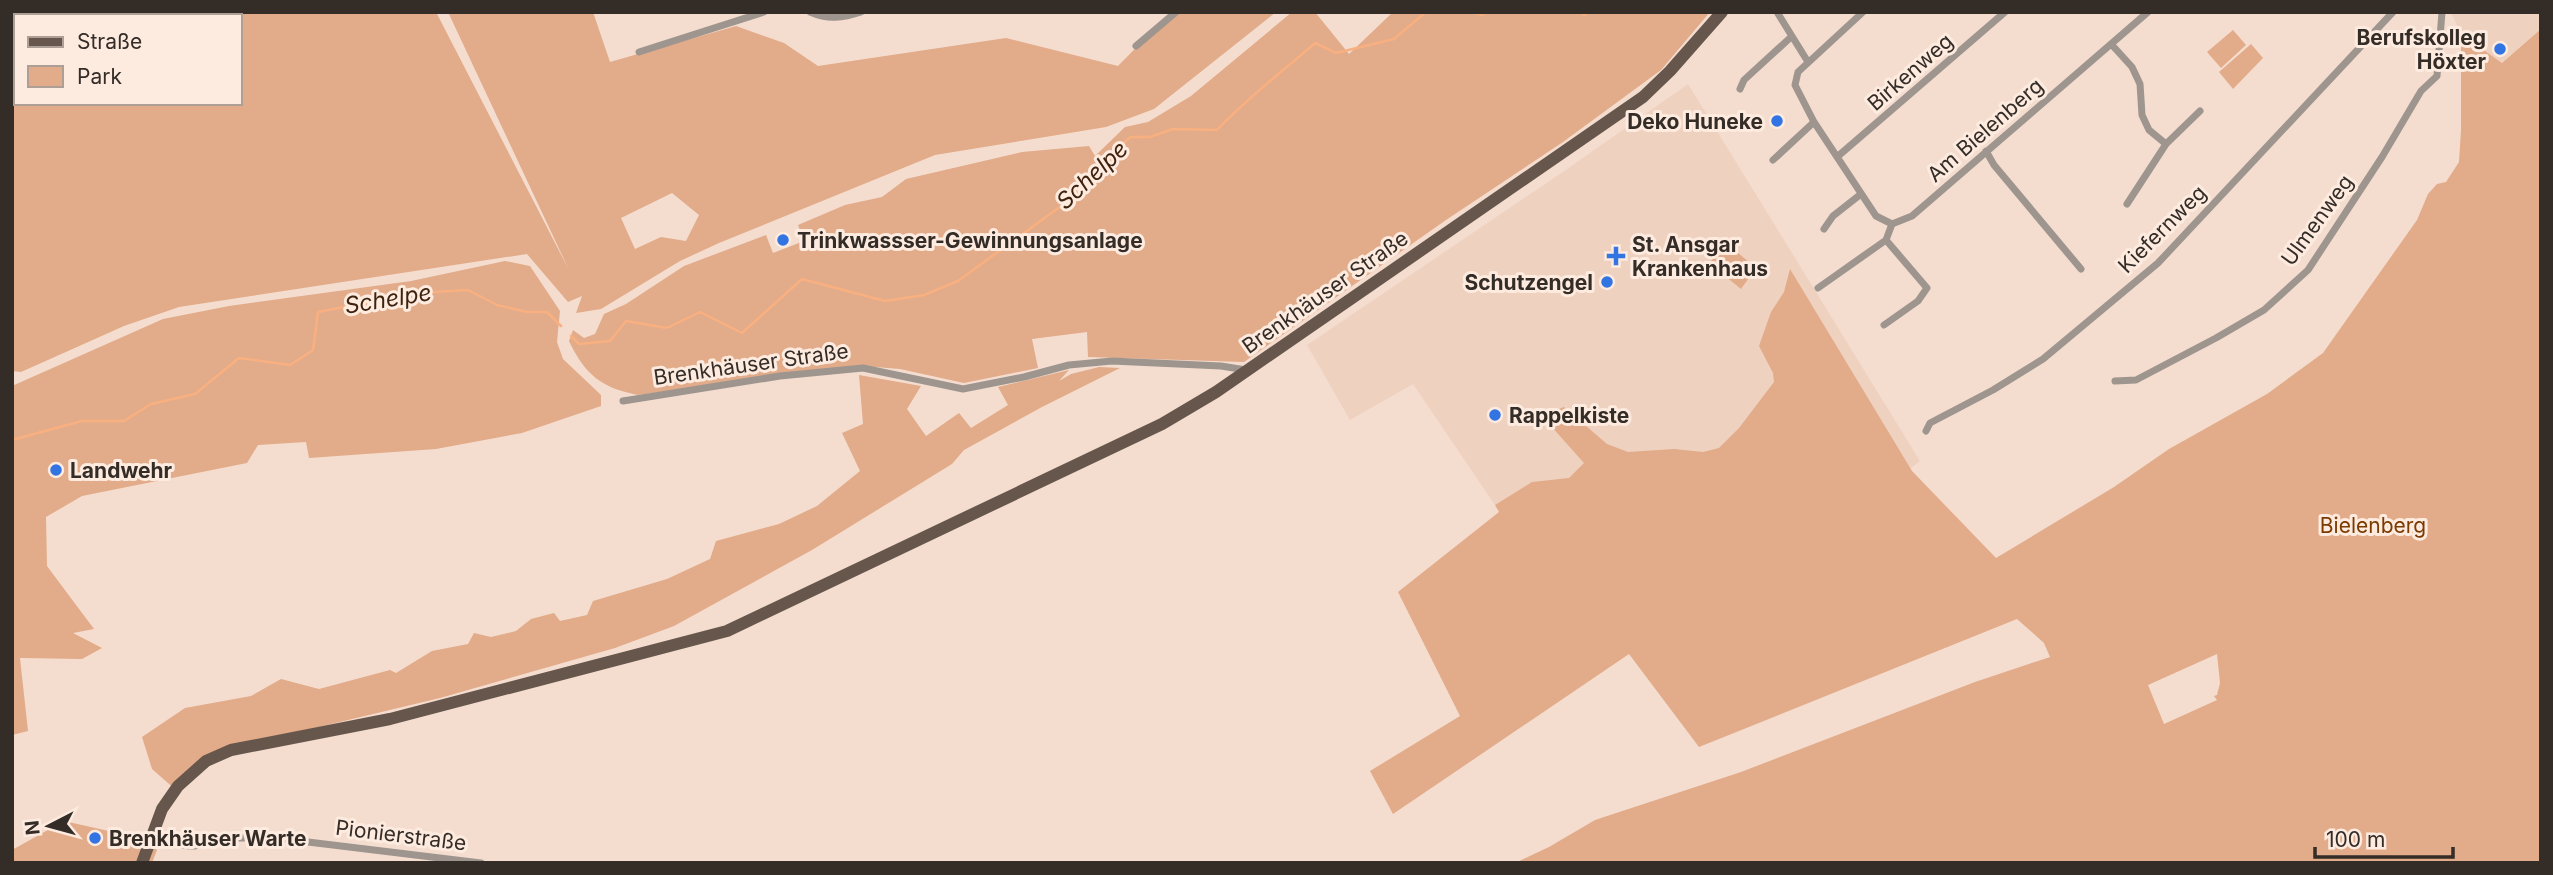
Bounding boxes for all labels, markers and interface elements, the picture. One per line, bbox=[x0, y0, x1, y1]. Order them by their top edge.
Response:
legend bbox=[14, 14, 242, 105]
place label: Berufskolleg Höxter bbox=[2356, 25, 2486, 74]
street label: Birkenweg bbox=[1862, 28, 1958, 116]
text: Straße bbox=[77, 29, 142, 54]
marker: Berufskolleg Höxter bbox=[2492, 41, 2508, 57]
text: Park bbox=[77, 64, 122, 89]
street label: Am Bielenberg bbox=[1922, 73, 2048, 187]
place label: Deko Huneke bbox=[1627, 109, 1763, 134]
marker: Deko Huneke bbox=[1769, 113, 1785, 129]
water label: Schelpe bbox=[1050, 135, 1134, 215]
street label: Ulmenweg bbox=[2276, 170, 2358, 270]
street label: Kiefernweg bbox=[2113, 180, 2211, 278]
street label: Brenkhäuser Straße bbox=[1237, 225, 1413, 359]
place label: Trinkwassser-Gewinnungsanlage bbox=[797, 228, 1143, 253]
marker: Trinkwassser-Gewinnungsanlage bbox=[775, 232, 791, 248]
place label: St. Ansgar Krankenhaus bbox=[1632, 232, 1768, 281]
marker: St. Ansgar Krankenhaus bbox=[1606, 246, 1626, 266]
place label: Schutzengel bbox=[1464, 270, 1593, 295]
marker: Schutzengel bbox=[1599, 274, 1615, 290]
water label: Schelpe bbox=[343, 278, 433, 320]
street label: Brenkhäuser Straße bbox=[652, 338, 850, 390]
place label: Rappelkiste bbox=[1509, 403, 1629, 428]
marker: Rappelkiste bbox=[1487, 407, 1503, 423]
place label: Landwehr bbox=[70, 458, 173, 483]
marker: Landwehr bbox=[48, 462, 64, 478]
park label: Bielenberg bbox=[2320, 513, 2426, 538]
north arrow bbox=[14, 791, 84, 861]
street label: Pionierstraße bbox=[334, 815, 468, 855]
scale bar bbox=[2315, 816, 2453, 860]
text: N bbox=[20, 819, 45, 836]
place label: Brenkhäuser Warte bbox=[109, 826, 307, 851]
text: 100 m bbox=[2326, 827, 2385, 852]
marker: Brenkhäuser Warte bbox=[87, 830, 103, 846]

